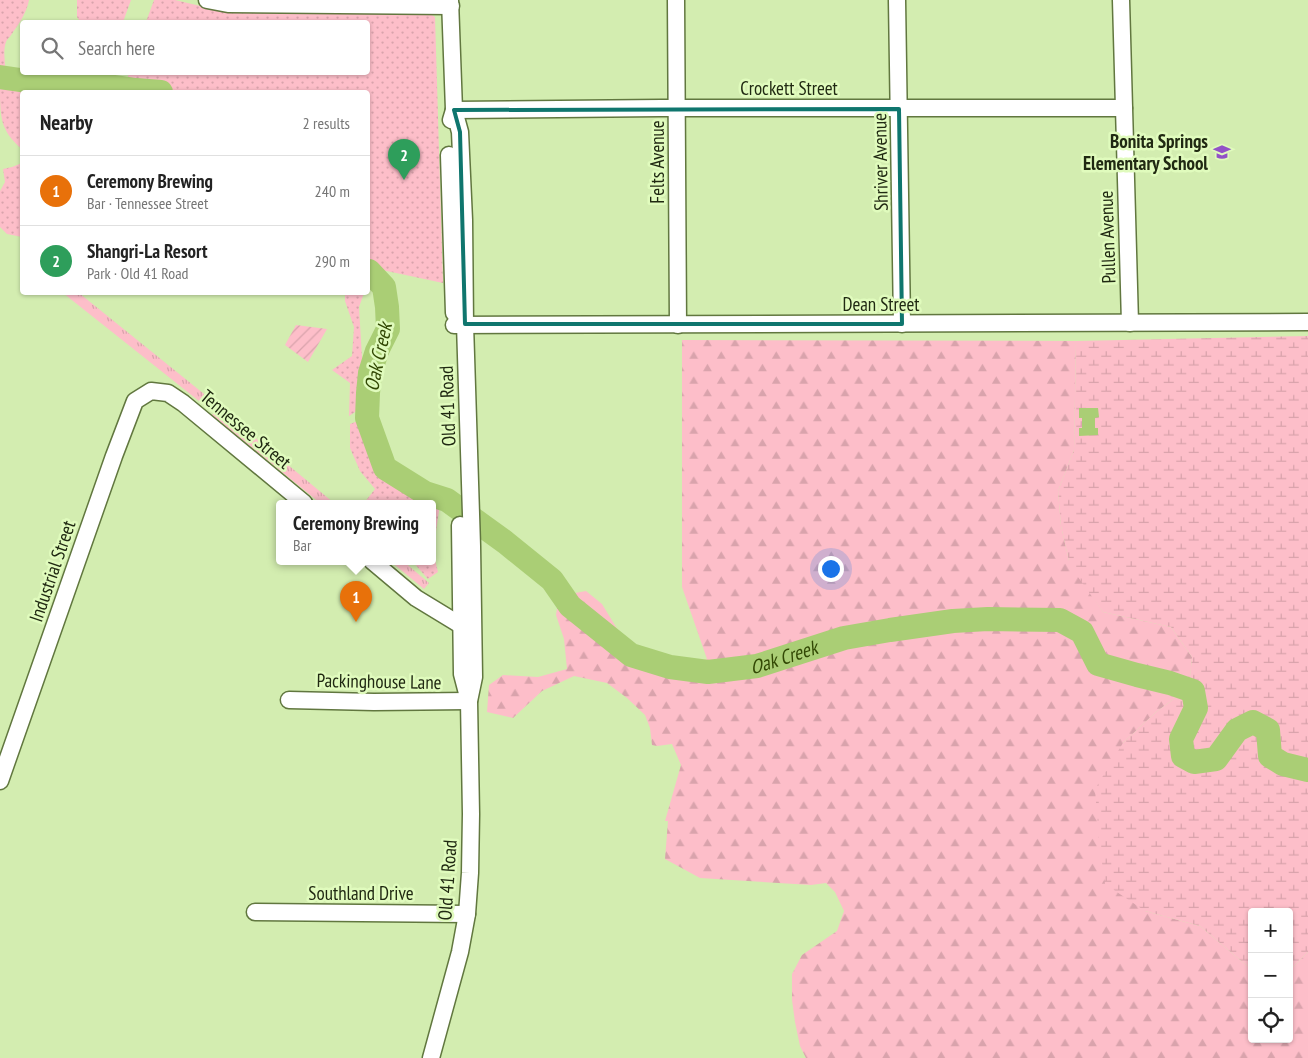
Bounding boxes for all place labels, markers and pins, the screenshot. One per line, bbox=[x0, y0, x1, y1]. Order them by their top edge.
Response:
place label: Bonita Springs Elementary School bbox=[1083, 129, 1208, 175]
pin: 2 bbox=[388, 139, 420, 180]
school or university icon: Bonita Springs Elementary School bbox=[1212, 142, 1232, 162]
pin: 1 bbox=[340, 581, 372, 622]

